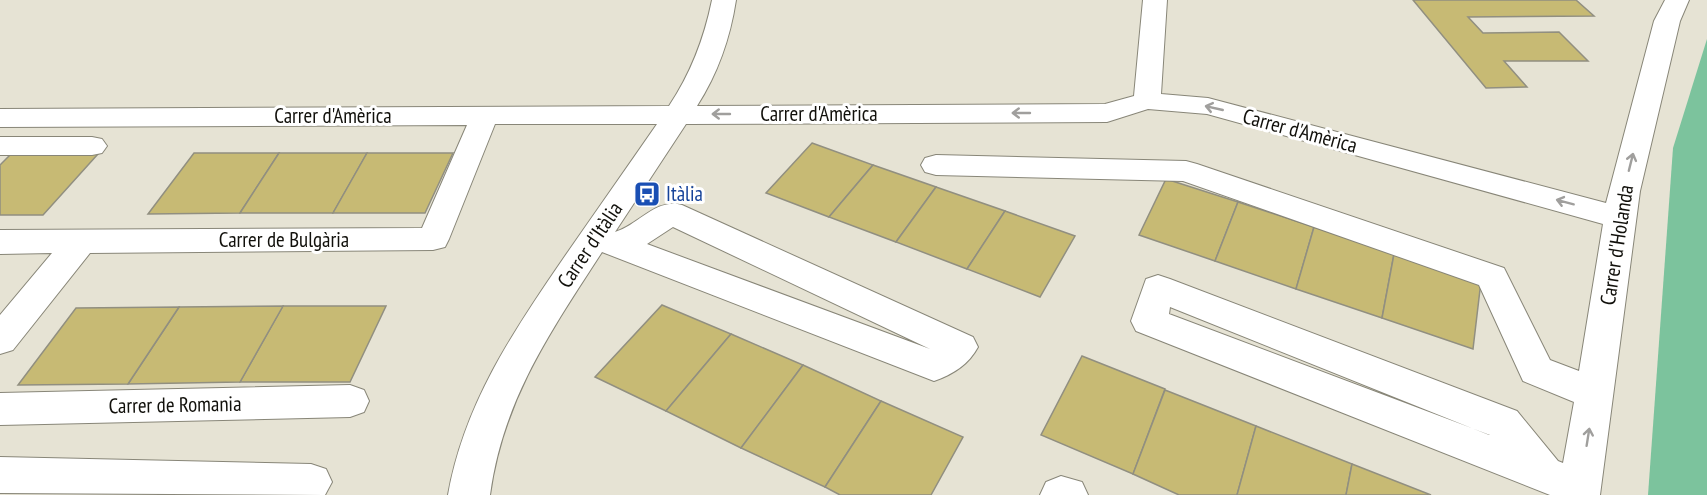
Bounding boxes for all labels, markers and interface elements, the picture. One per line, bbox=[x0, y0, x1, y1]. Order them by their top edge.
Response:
street label: Carrer d'Amèrica bbox=[760, 100, 878, 127]
street label: Carrer d'Amèrica bbox=[274, 102, 392, 129]
one-way arrow bbox=[1205, 102, 1224, 113]
street label: Carrer d'Amèrica bbox=[1240, 102, 1360, 159]
one-way arrow bbox=[1012, 107, 1032, 119]
one-way arrow bbox=[712, 108, 732, 120]
one-way arrow bbox=[1626, 153, 1638, 172]
bus stop icon: Itàlia bbox=[632, 179, 662, 209]
place label: Itàlia bbox=[666, 180, 703, 207]
street label: Carrer d'Holanda bbox=[1594, 183, 1639, 307]
one-way arrow bbox=[1556, 196, 1575, 207]
street label: Carrer d'Itàlia bbox=[551, 197, 628, 293]
street label: Carrer de Bulgària bbox=[219, 226, 349, 253]
street label: Carrer de Romania bbox=[108, 390, 242, 419]
one-way arrow bbox=[1583, 428, 1594, 448]

